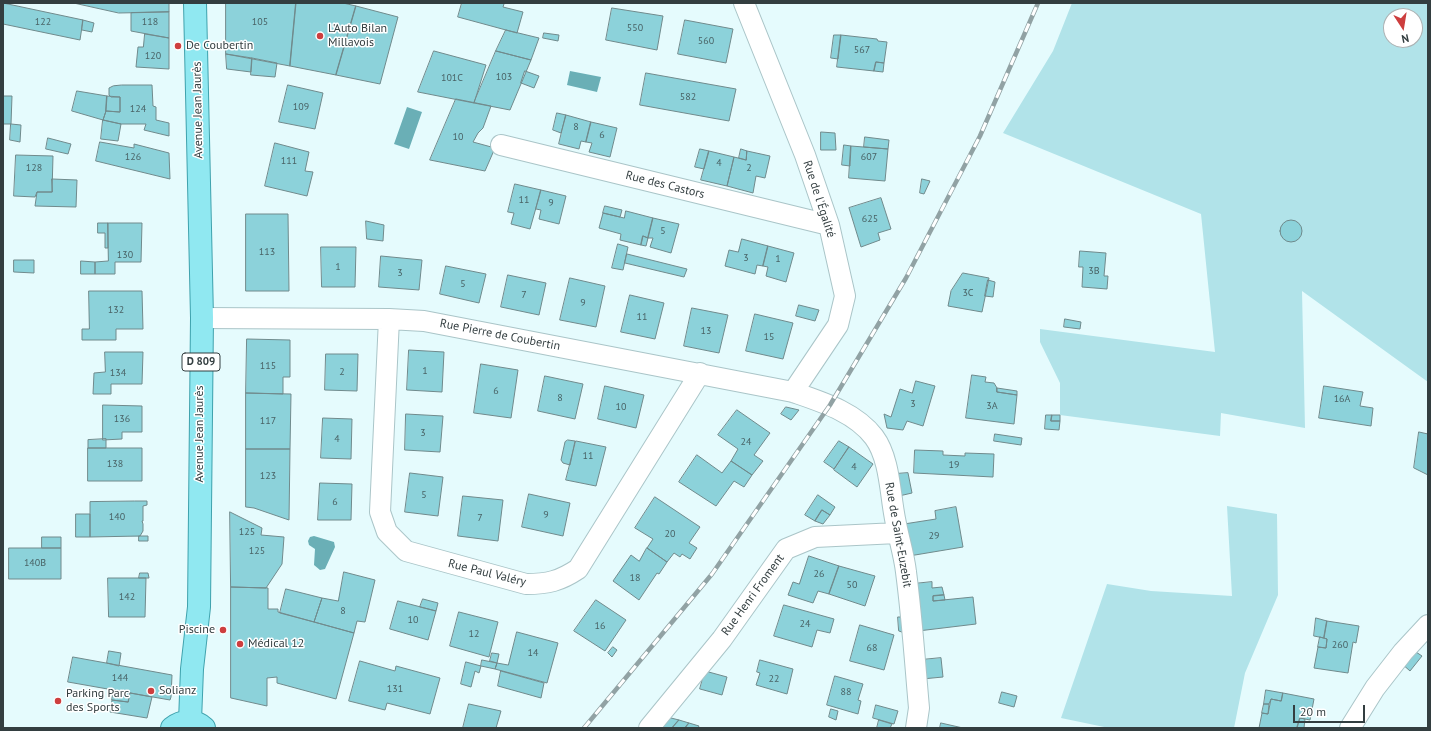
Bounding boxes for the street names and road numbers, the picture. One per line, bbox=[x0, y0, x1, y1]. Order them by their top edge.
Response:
street label: Avenue Jean Jaurès bbox=[190, 61, 206, 159]
street label: Rue de l'Égalité bbox=[800, 159, 838, 239]
street label: Rue des Castors bbox=[624, 168, 706, 202]
street label: Rue Pierre de Coubertin bbox=[439, 316, 561, 354]
road number: D 809 bbox=[182, 353, 220, 371]
street label: Avenue Jean Jaurès bbox=[193, 385, 207, 483]
street label: Rue de Saint-Euzebit bbox=[882, 481, 914, 589]
street label: Rue Henri Froment bbox=[719, 551, 787, 639]
street label: Rue Paul Valéry bbox=[447, 556, 527, 590]

